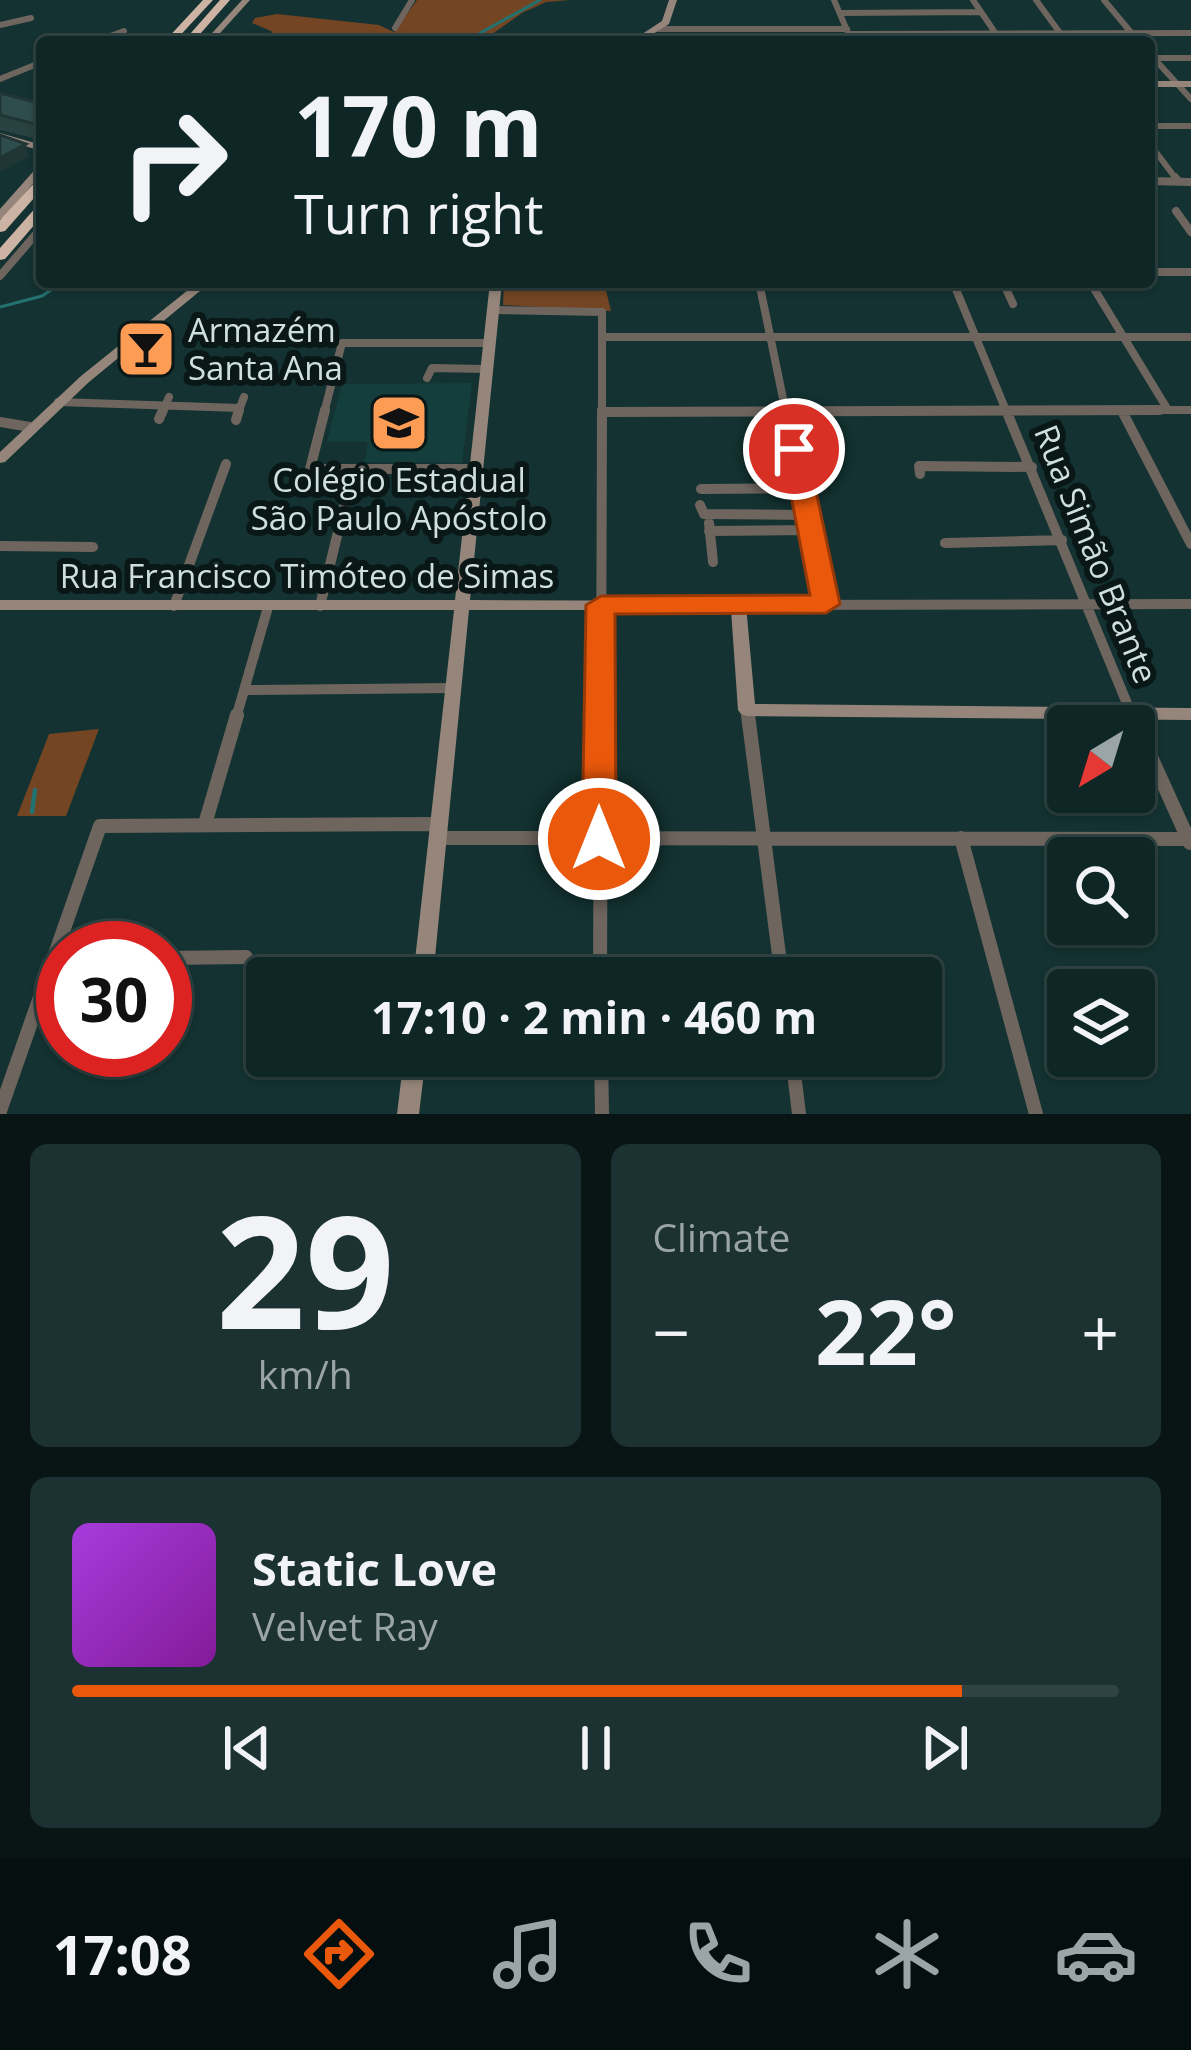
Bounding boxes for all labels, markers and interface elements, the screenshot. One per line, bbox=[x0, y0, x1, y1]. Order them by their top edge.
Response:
text: 170 m bbox=[294, 67, 542, 182]
icon: right bbox=[96, 84, 252, 240]
text: Turn right bbox=[294, 176, 543, 250]
place label: Armazém Santa Ana bbox=[188, 307, 343, 390]
bar icon: Armazém Santa Ana bbox=[115, 318, 177, 380]
school or university icon: Colégio Estadual São Paulo Apóstolo bbox=[368, 392, 430, 454]
pin bbox=[743, 398, 845, 500]
icon: arrive bbox=[761, 416, 827, 482]
street label: Rua Simão Brante bbox=[1024, 418, 1169, 690]
place label: Colégio Estadual São Paulo Apóstolo bbox=[251, 457, 547, 540]
street label: Rua Francisco Timóteo de Simas bbox=[60, 553, 554, 598]
north arrow bbox=[1047, 705, 1155, 813]
map controls bbox=[1047, 705, 1155, 1077]
position arrow bbox=[536, 776, 662, 902]
button: search bbox=[1047, 837, 1155, 945]
speed limit sign: 30 bbox=[36, 921, 192, 1077]
button: layers bbox=[1047, 969, 1155, 1077]
text: 17:10 · 2 min · 460 m bbox=[371, 986, 817, 1047]
text: 29 bbox=[216, 1162, 394, 1375]
text: Climate bbox=[653, 1210, 790, 1263]
text: 22° bbox=[815, 1269, 956, 1391]
text: − bbox=[653, 1286, 690, 1376]
text: + bbox=[1081, 1286, 1119, 1376]
text: km/h bbox=[258, 1347, 353, 1400]
text: Static Love bbox=[252, 1538, 497, 1599]
text: Velvet Ray bbox=[252, 1599, 438, 1652]
icon: previous bbox=[214, 1715, 280, 1781]
icon: pause bbox=[563, 1715, 629, 1781]
icon: next bbox=[912, 1715, 978, 1781]
icon: directions bbox=[297, 1912, 381, 1996]
icon: music bbox=[486, 1912, 570, 1996]
icon: phone bbox=[676, 1912, 760, 1996]
icon: climate bbox=[865, 1912, 949, 1996]
icon: car bbox=[1054, 1912, 1138, 1996]
text: 17:08 bbox=[53, 1917, 192, 1991]

